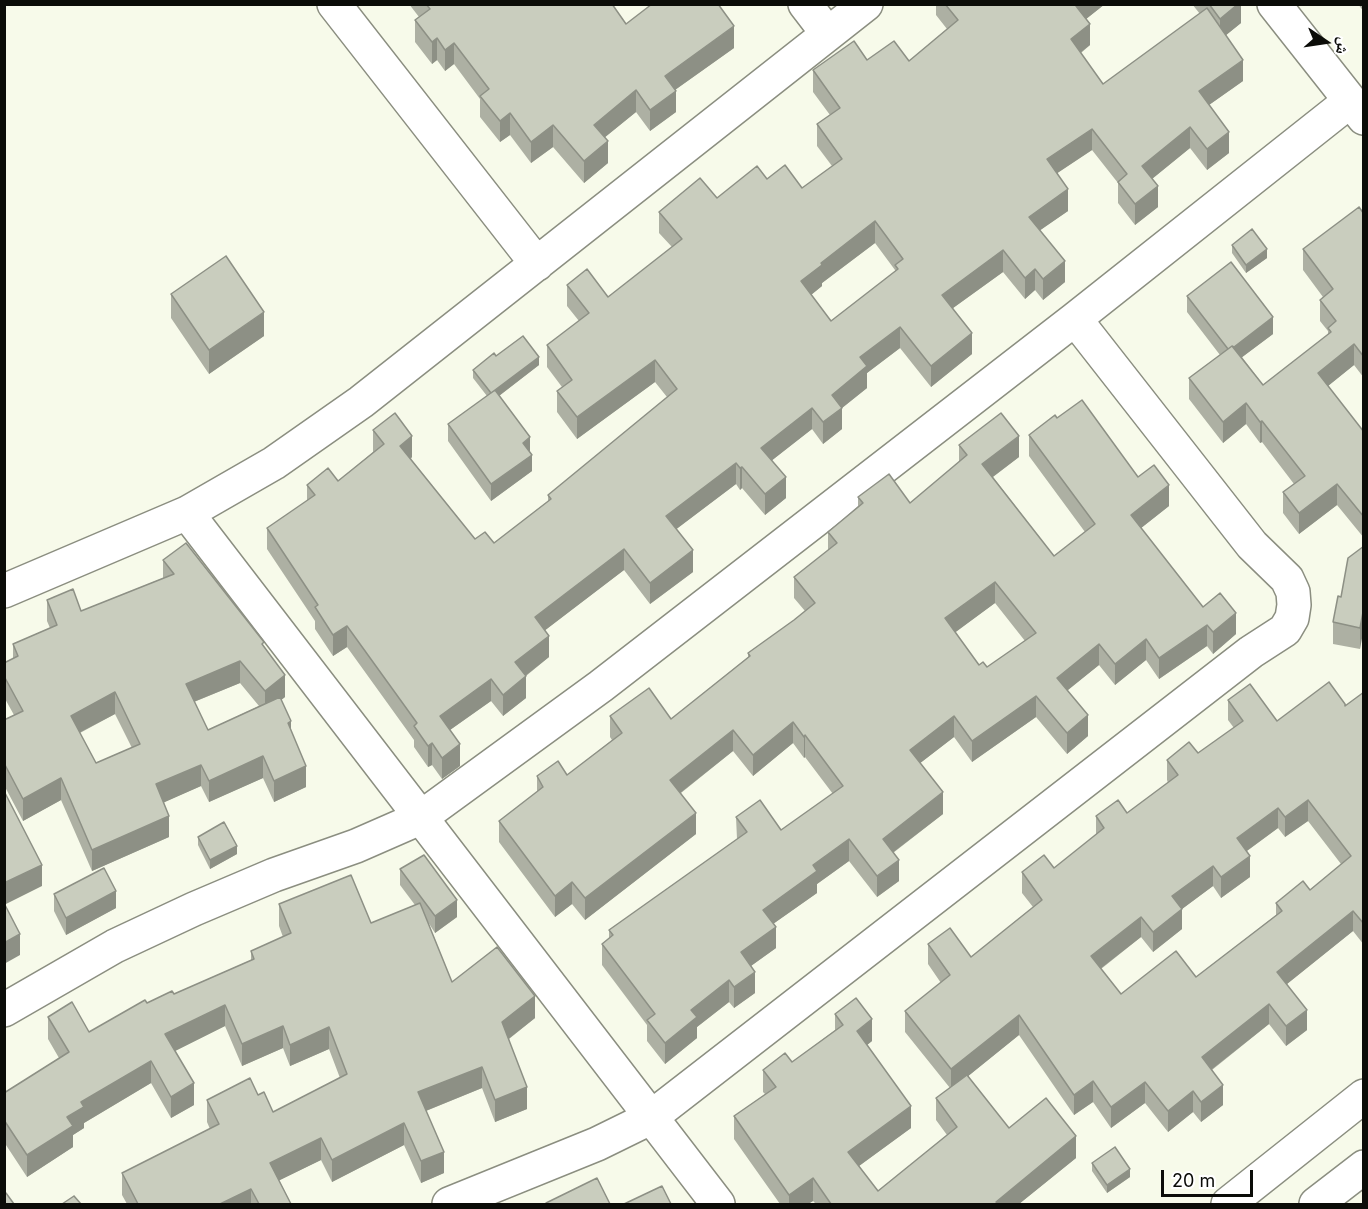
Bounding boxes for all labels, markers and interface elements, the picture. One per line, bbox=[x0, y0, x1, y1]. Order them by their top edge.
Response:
north arrow bbox=[1296, 12, 1356, 72]
text: ش bbox=[1332, 36, 1355, 57]
scale bar bbox=[1164, 1158, 1256, 1196]
text: 20 m bbox=[1172, 1170, 1215, 1191]

